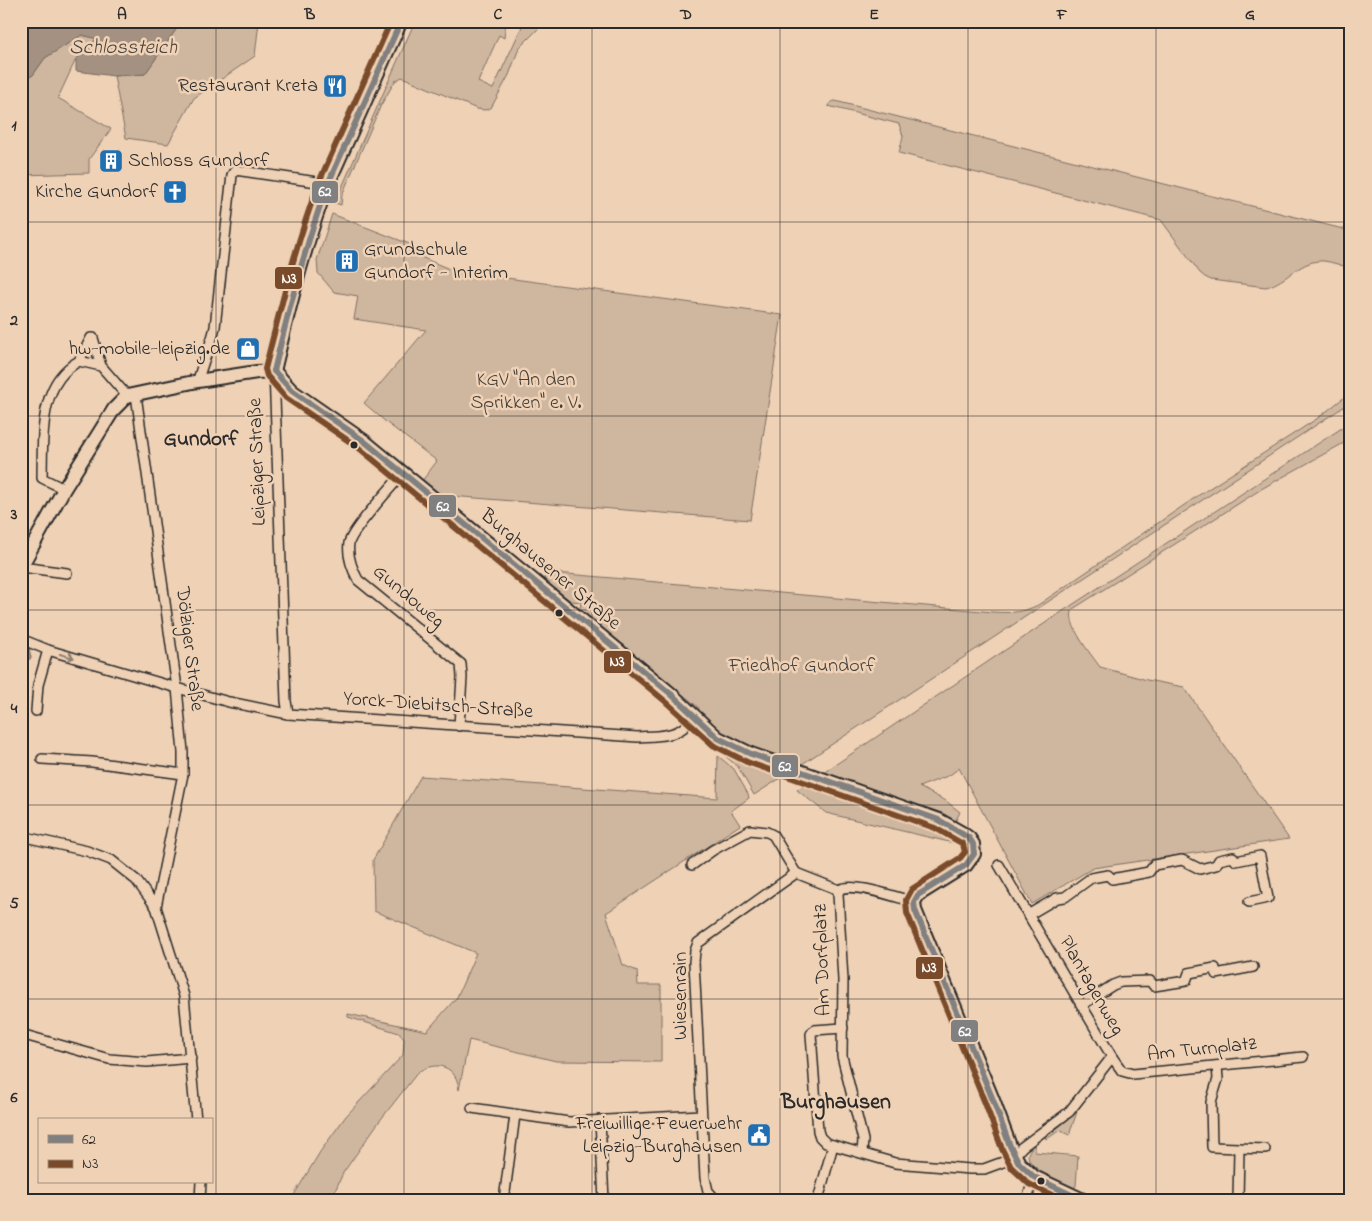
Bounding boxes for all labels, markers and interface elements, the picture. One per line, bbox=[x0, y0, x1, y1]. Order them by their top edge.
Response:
text: A bbox=[117, 3, 127, 27]
text: B bbox=[304, 3, 316, 27]
text: C bbox=[494, 3, 503, 27]
text: D bbox=[679, 3, 692, 27]
text: E bbox=[869, 3, 879, 27]
text: F bbox=[1056, 3, 1068, 27]
text: G bbox=[1245, 3, 1255, 27]
water label: Schlossteich bbox=[69, 33, 178, 63]
place label: Restaurant Kreta bbox=[178, 72, 318, 101]
restaurant icon: Restaurant Kreta bbox=[322, 73, 348, 99]
text: 1 bbox=[11, 114, 17, 138]
place label: Schloss Gundorf bbox=[128, 147, 270, 176]
building icon: Schloss Gundorf bbox=[98, 148, 124, 174]
place label: Kirche Gundorf bbox=[35, 178, 159, 207]
church icon: Kirche Gundorf bbox=[162, 179, 188, 205]
line badge: 62 bbox=[311, 180, 339, 204]
text: 62 bbox=[317, 182, 332, 203]
place label: Grundschule Gundorf - Interim bbox=[364, 236, 508, 288]
building icon: Grundschule Gundorf - Interim bbox=[334, 248, 360, 274]
line badge: N3 bbox=[274, 266, 303, 290]
text: N3 bbox=[281, 269, 297, 290]
text: 2 bbox=[9, 309, 18, 333]
place label: hw-mobile-leipzig.de bbox=[69, 335, 230, 365]
shop icon: hw-mobile-leipzig.de bbox=[235, 336, 261, 362]
park label: KGV "An den Sprikken" e. V. bbox=[470, 366, 582, 418]
street label: Leipziger Straße bbox=[241, 397, 276, 526]
district label: Gundorf bbox=[164, 425, 239, 455]
unlabelled marker bbox=[349, 440, 359, 450]
line badge: 62 bbox=[428, 494, 457, 518]
text: 62 bbox=[435, 497, 450, 518]
street label: Burghausener Straße bbox=[472, 502, 627, 638]
text: 3 bbox=[10, 503, 18, 527]
street label: Gundoweg bbox=[365, 558, 450, 637]
street label: Dölziger Straße bbox=[166, 584, 211, 713]
unlabelled marker bbox=[554, 608, 564, 618]
line badge: N3 bbox=[603, 650, 632, 674]
one-way arrow bbox=[59, 652, 75, 661]
text: N3 bbox=[609, 652, 625, 673]
park label: Friedhof Gundorf bbox=[728, 652, 876, 681]
street label: Yorck-Diebitsch-Straße bbox=[342, 685, 534, 727]
text: 4 bbox=[10, 697, 18, 721]
line badge: 62 bbox=[771, 754, 799, 778]
text: 62 bbox=[777, 757, 792, 778]
text: 5 bbox=[9, 892, 19, 916]
street label: Am Dorfplatz bbox=[807, 903, 839, 1017]
street label: Plantagenweg bbox=[1050, 931, 1131, 1042]
street label: Wiesenrain bbox=[667, 952, 696, 1040]
line badge: N3 bbox=[915, 956, 944, 980]
text: N3 bbox=[921, 958, 937, 979]
line badge: 62 bbox=[950, 1019, 979, 1043]
text: 62 bbox=[957, 1022, 972, 1043]
street label: Am Turnplatz bbox=[1146, 1030, 1259, 1070]
text: 6 bbox=[9, 1086, 18, 1110]
district label: Burghausen bbox=[780, 1087, 891, 1120]
place label: Freiwillige Feuerwehr Leipzig-Burghausen bbox=[575, 1110, 743, 1163]
legend bbox=[38, 1118, 212, 1184]
public building icon: Freiwillige Feuerwehr Leipzig-Burghausen bbox=[746, 1122, 772, 1148]
text: 62 bbox=[82, 1129, 97, 1151]
text: N3 bbox=[82, 1153, 98, 1175]
unlabelled marker bbox=[1036, 1176, 1046, 1186]

